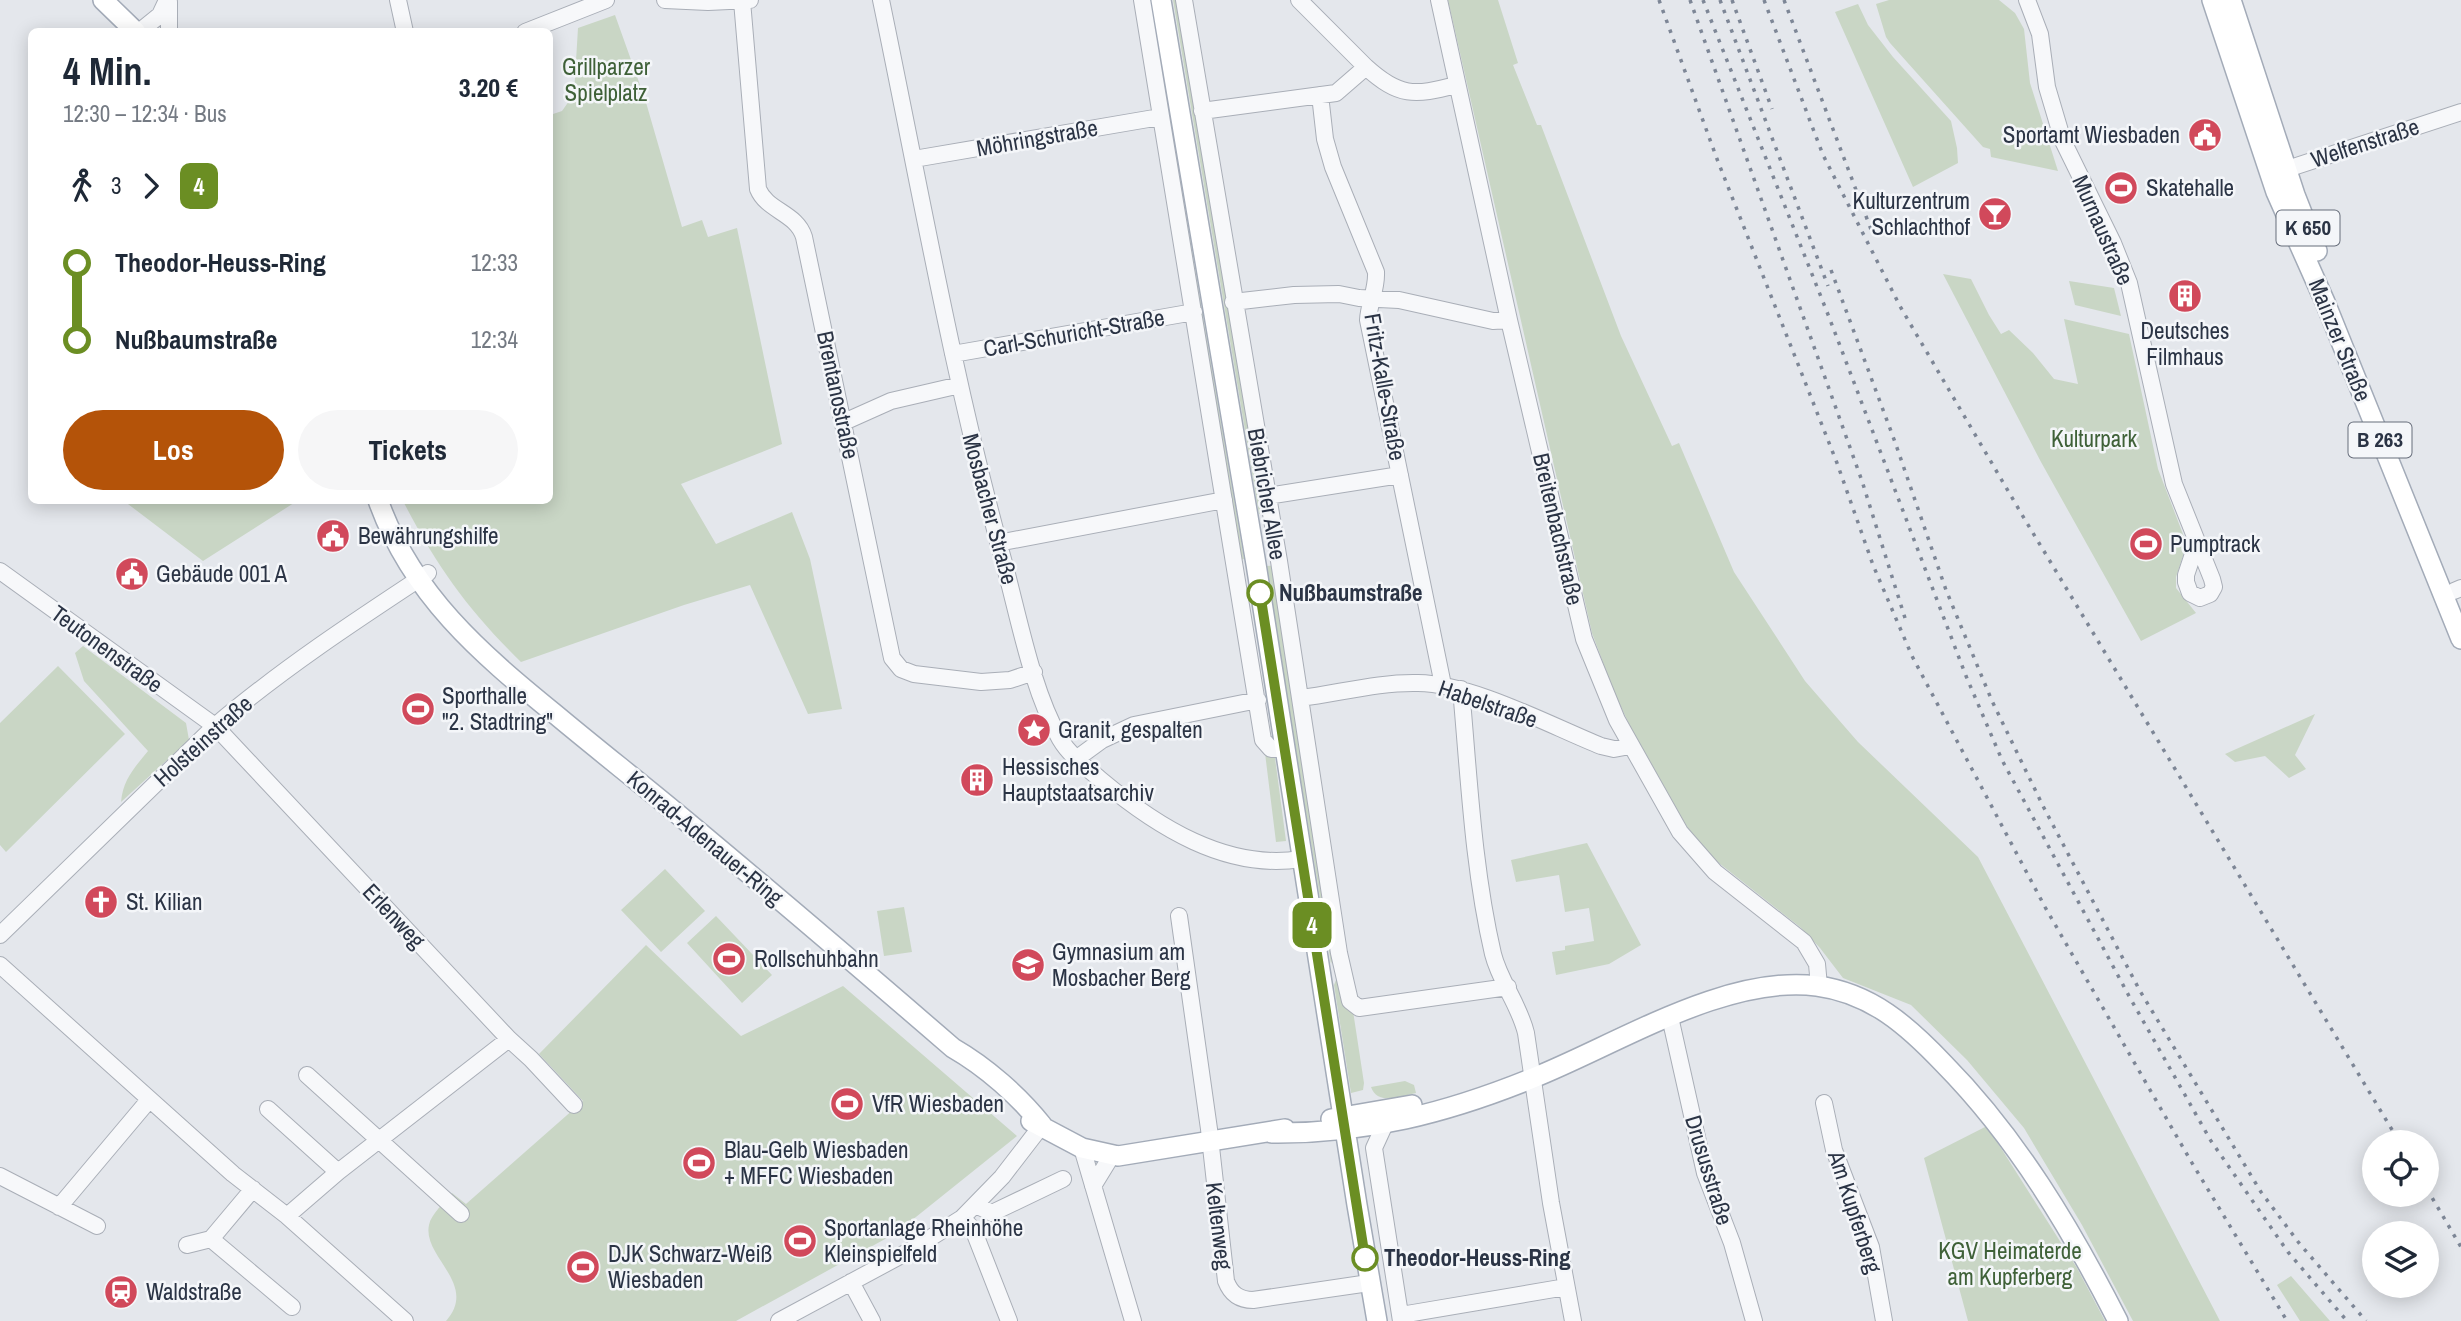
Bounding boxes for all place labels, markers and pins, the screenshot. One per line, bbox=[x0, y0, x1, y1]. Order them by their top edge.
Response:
public building icon: Sportamt Wiesbaden bbox=[2186, 116, 2224, 154]
place label: Sportamt Wiesbaden bbox=[2003, 119, 2180, 150]
sports icon: Skatehalle bbox=[2102, 169, 2140, 207]
place label: Skatehalle bbox=[2146, 172, 2234, 203]
place label: Kulturzentrum Schlachthof bbox=[1853, 185, 1971, 242]
bar icon: Kulturzentrum Schlachthof bbox=[1976, 195, 2014, 233]
building icon: Deutsches Filmhaus bbox=[2166, 277, 2204, 315]
place label: Deutsches Filmhaus bbox=[2140, 315, 2230, 372]
public building icon: Bewährungshilfe bbox=[314, 517, 352, 555]
place label: Bewährungshilfe bbox=[358, 520, 498, 551]
sports icon: Pumptrack bbox=[2127, 525, 2165, 563]
place label: Pumptrack bbox=[2170, 528, 2261, 559]
public building icon: Gebäude 001 A bbox=[113, 555, 151, 593]
place label: Gebäude 001 A bbox=[156, 558, 288, 589]
place label: Nußbaumstraße bbox=[1279, 577, 1423, 608]
marker: Nußbaumstraße bbox=[1247, 580, 1273, 606]
place label: Sporthalle "2. Stadtring" bbox=[442, 680, 553, 737]
sports icon: Sporthalle "2. Stadtring" bbox=[399, 690, 437, 728]
place icon: Granit, gespalten bbox=[1015, 711, 1053, 749]
place label: Granit, gespalten bbox=[1058, 714, 1203, 745]
place label: Hessisches Hauptstaatsarchiv bbox=[1002, 751, 1155, 808]
building icon: Hessisches Hauptstaatsarchiv bbox=[958, 761, 996, 799]
church icon: St. Kilian bbox=[82, 883, 120, 921]
place label: St. Kilian bbox=[126, 886, 203, 917]
place label: Gymnasium am Mosbacher Berg bbox=[1052, 936, 1191, 993]
sports icon: Rollschuhbahn bbox=[710, 940, 748, 978]
place label: Rollschuhbahn bbox=[754, 943, 879, 974]
school or university icon: Gymnasium am Mosbacher Berg bbox=[1009, 946, 1047, 984]
sports icon: VfR Wiesbaden bbox=[828, 1085, 866, 1123]
place label: VfR Wiesbaden bbox=[872, 1088, 1004, 1119]
place label: Blau-Gelb Wiesbaden + MFFC Wiesbaden bbox=[724, 1134, 909, 1191]
sports icon: Blau-Gelb Wiesbaden + MFFC Wiesbaden bbox=[680, 1144, 718, 1182]
place label: Sportanlage Rheinhöhe Kleinspielfeld bbox=[824, 1212, 1023, 1269]
sports icon: Sportanlage Rheinhöhe Kleinspielfeld bbox=[781, 1222, 819, 1260]
place label: DJK Schwarz-Weiß Wiesbaden bbox=[608, 1238, 772, 1295]
place label: Theodor-Heuss-Ring bbox=[1384, 1242, 1571, 1273]
marker: Theodor-Heuss-Ring bbox=[1352, 1245, 1378, 1271]
sports icon: DJK Schwarz-Weiß Wiesbaden bbox=[564, 1248, 602, 1286]
station icon: Waldstraße bbox=[102, 1273, 140, 1311]
place label: Waldstraße bbox=[146, 1276, 242, 1307]

